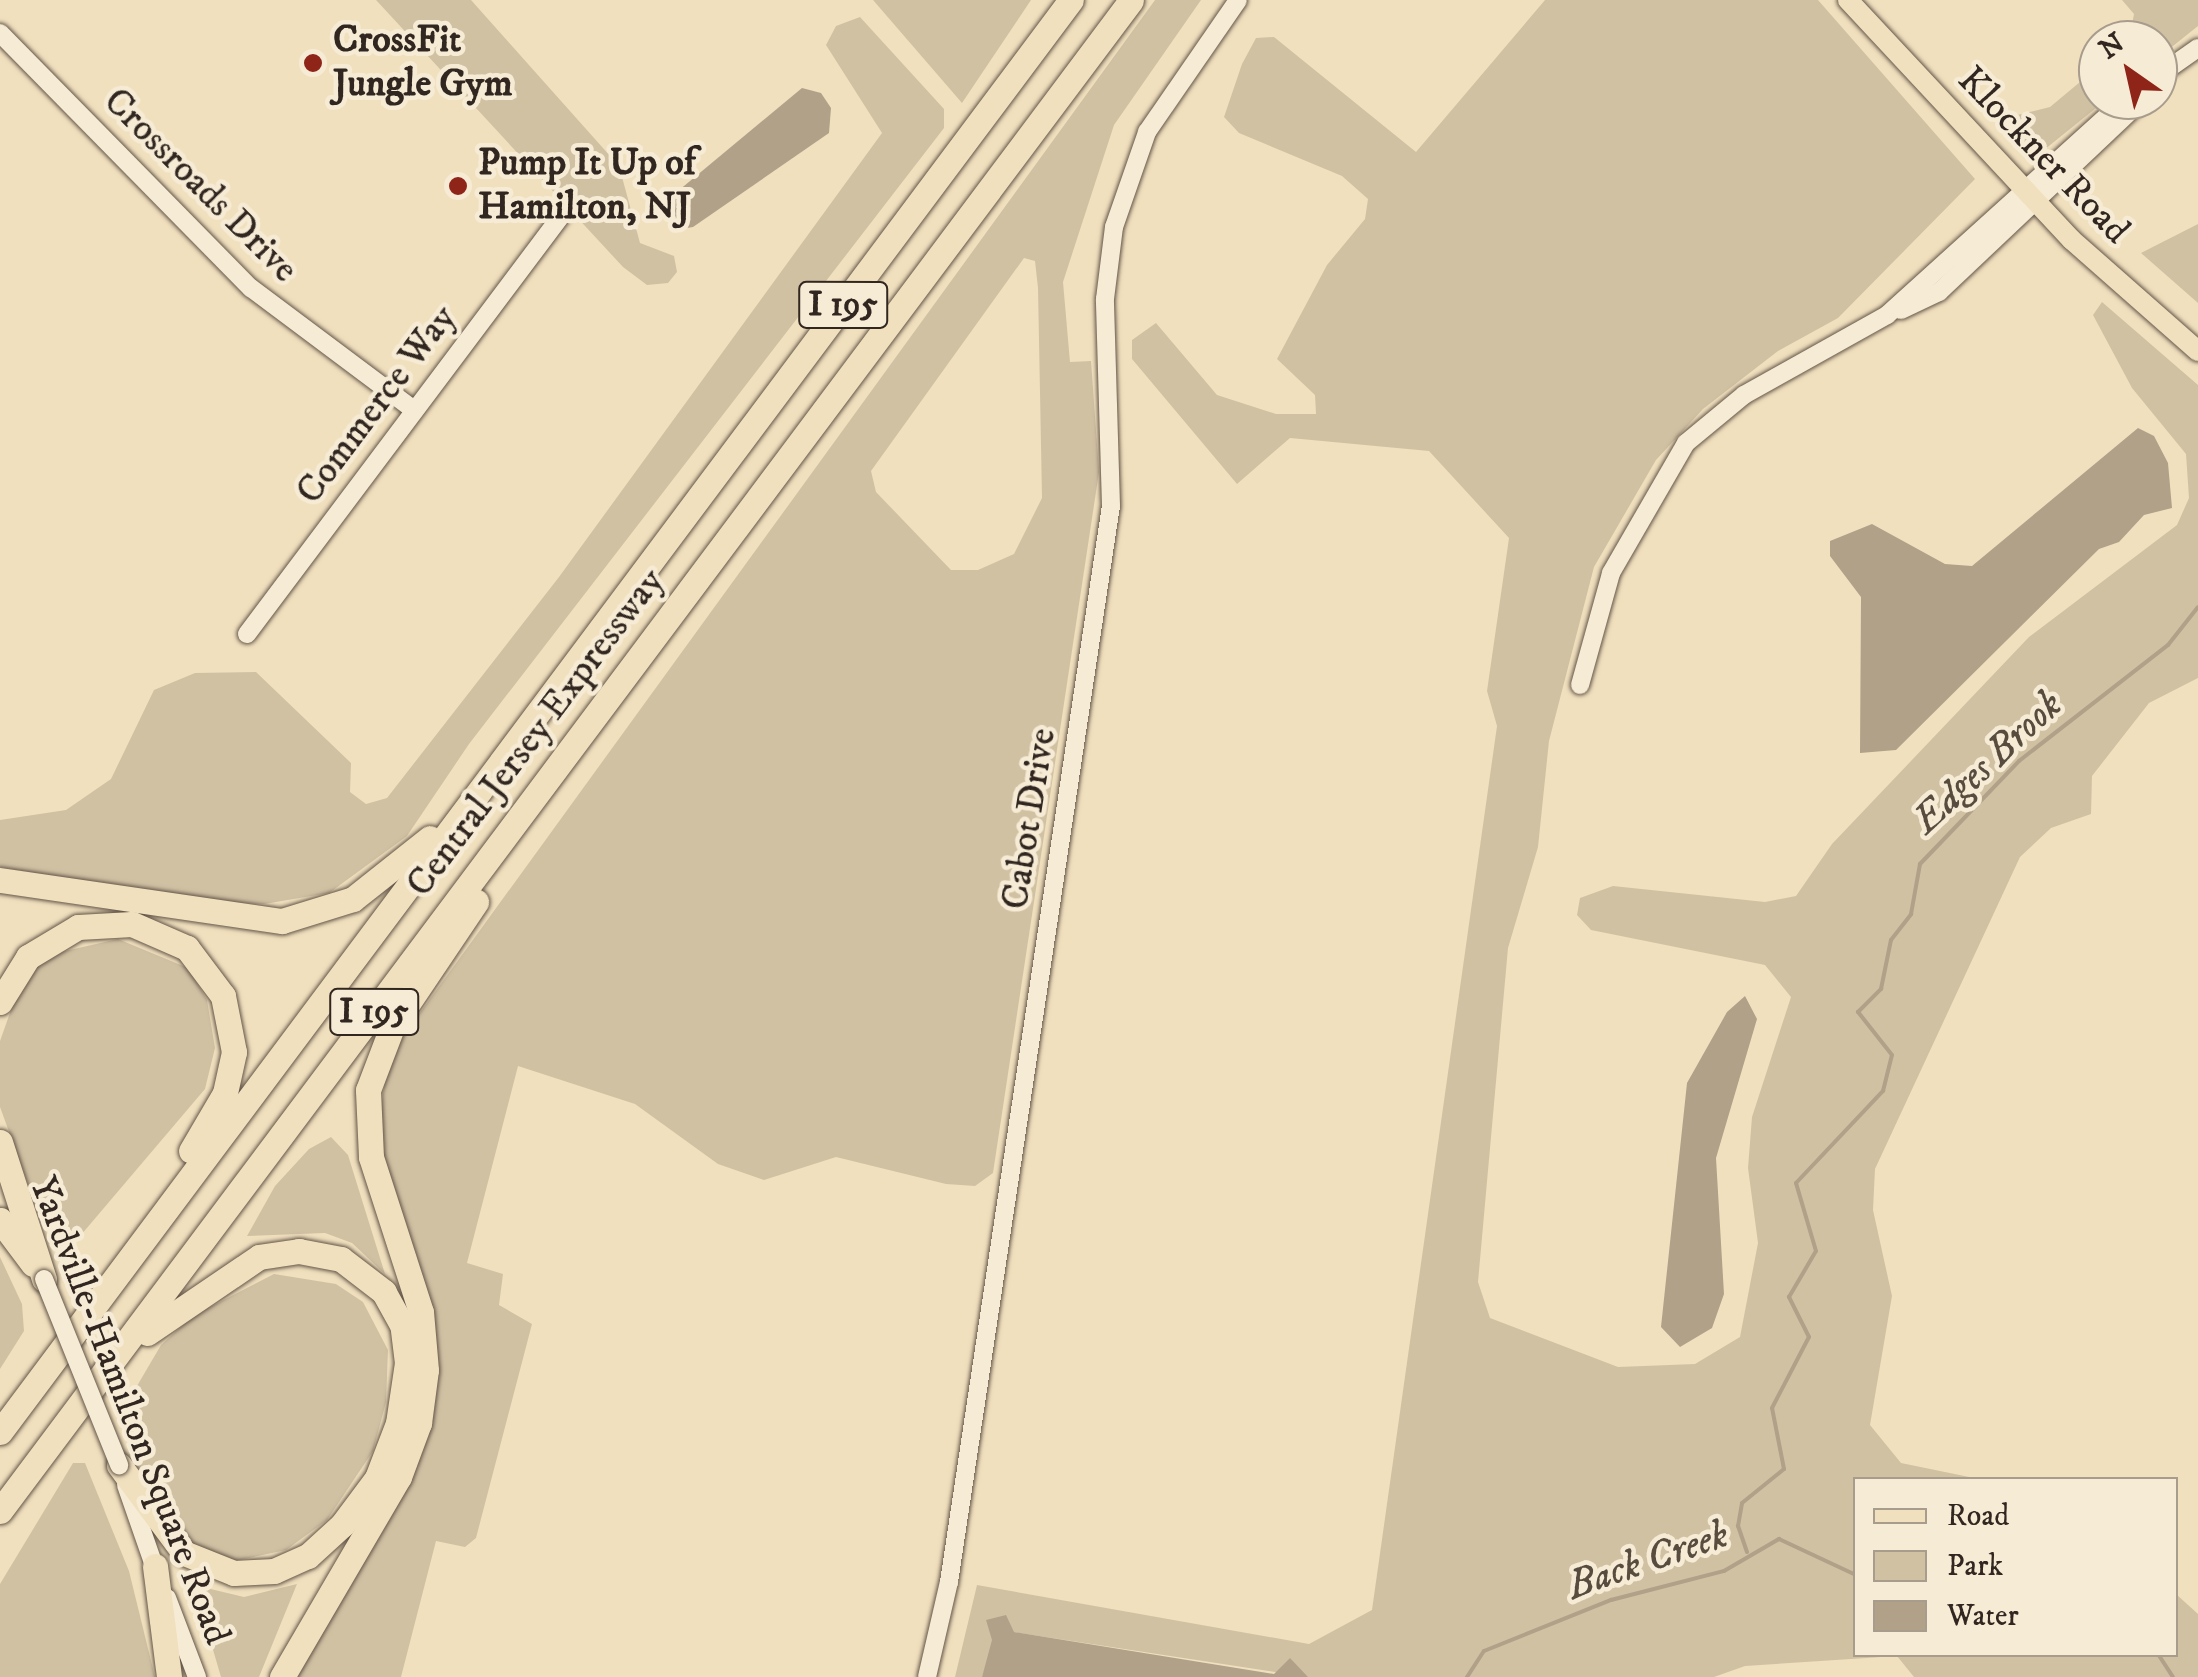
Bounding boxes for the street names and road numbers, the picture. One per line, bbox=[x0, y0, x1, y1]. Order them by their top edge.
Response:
street label: Klockner Road bbox=[1947, 58, 2139, 254]
street label: Crossroads Drive bbox=[93, 79, 307, 293]
road number: I 195 bbox=[798, 275, 888, 335]
street label: Commerce Way bbox=[287, 297, 467, 513]
street label: Central Jersey Expressway bbox=[398, 560, 674, 906]
street label: Cabot Drive bbox=[993, 725, 1067, 913]
road number: I 195 bbox=[329, 982, 419, 1042]
street label: Yardville-Hamilton Square Road bbox=[19, 1171, 239, 1651]

